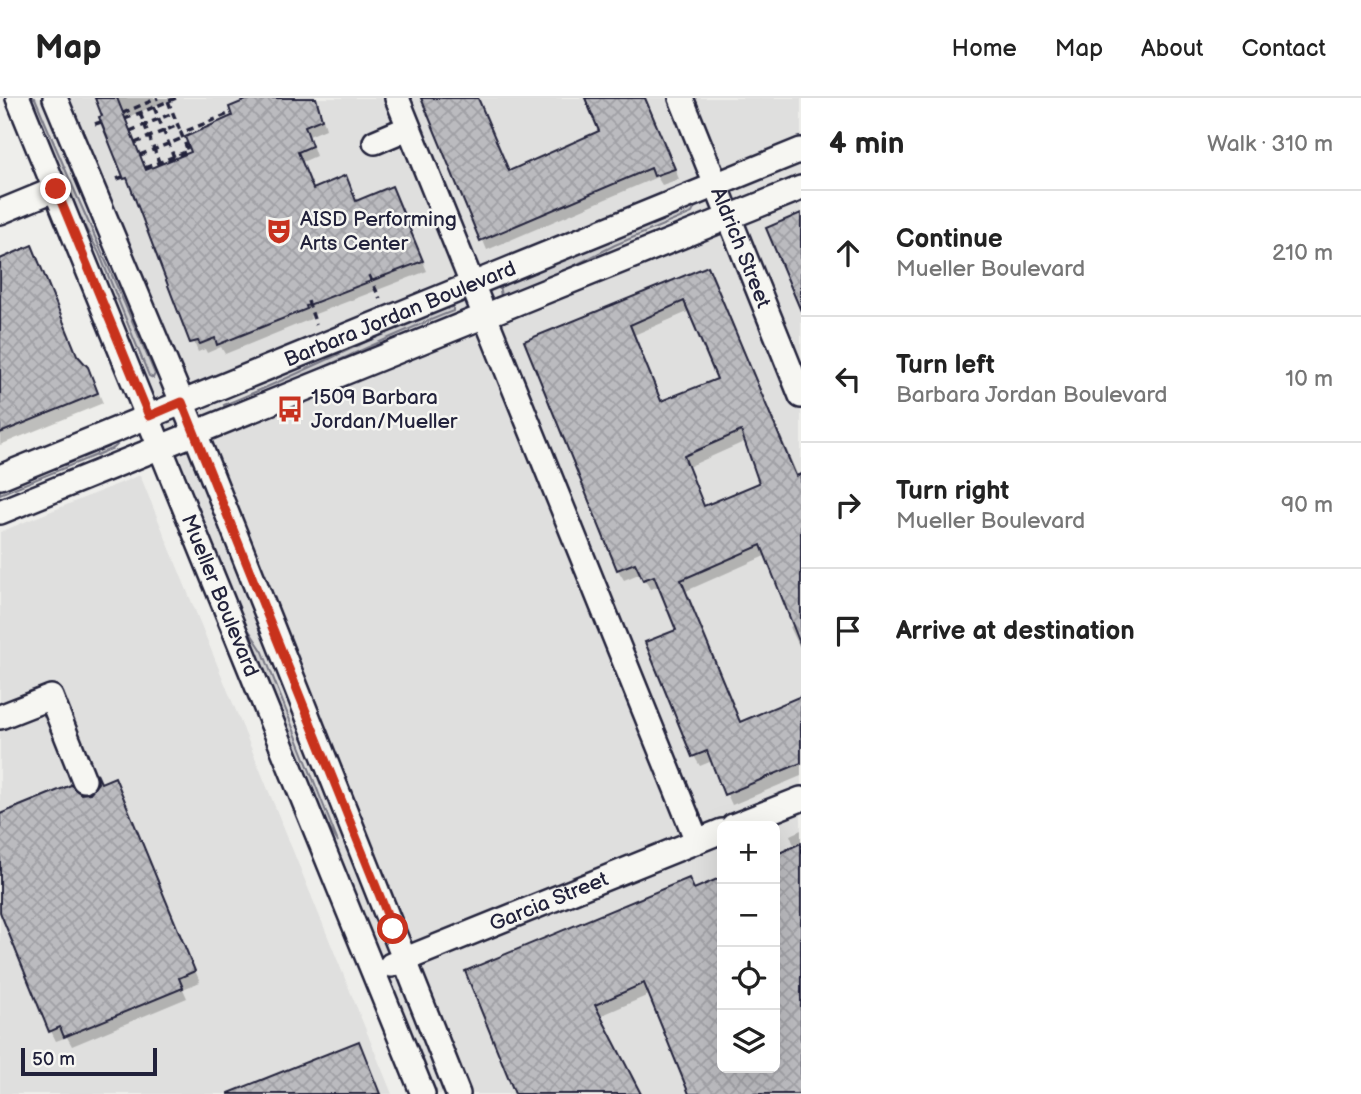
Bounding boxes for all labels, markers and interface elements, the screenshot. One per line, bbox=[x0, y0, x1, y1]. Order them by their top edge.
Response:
text: Map bbox=[35, 28, 101, 68]
text: Home bbox=[952, 34, 1017, 63]
text: Map bbox=[1055, 34, 1103, 63]
text: About bbox=[1141, 34, 1203, 63]
text: Contact bbox=[1241, 34, 1326, 63]
text: 4 min bbox=[829, 126, 904, 162]
text: Walk · 310 m bbox=[1207, 130, 1333, 158]
route end bbox=[40, 173, 71, 204]
street label: Aldrich Street bbox=[706, 183, 777, 312]
place label: AISD Performing Arts Center bbox=[300, 207, 457, 256]
theatre icon: AISD Performing Arts Center bbox=[264, 216, 294, 246]
text: Continue bbox=[896, 224, 1003, 255]
icon: ahead bbox=[829, 234, 867, 272]
text: 210 m bbox=[1272, 239, 1333, 267]
street label: Barbara Jordan Boulevard bbox=[280, 255, 519, 372]
text: Mueller Boulevard bbox=[896, 255, 1085, 283]
text: Turn left bbox=[896, 350, 995, 381]
icon: left bbox=[829, 360, 867, 398]
text: 10 m bbox=[1285, 365, 1333, 393]
text: Barbara Jordan Boulevard bbox=[896, 381, 1167, 409]
place label: 1509 Barbara Jordan/Mueller bbox=[311, 385, 458, 434]
bus stop icon: 1509 Barbara Jordan/Mueller bbox=[275, 394, 305, 424]
text: Turn right bbox=[896, 476, 1009, 507]
icon: right bbox=[829, 486, 867, 524]
text: 90 m bbox=[1281, 491, 1333, 519]
text: Mueller Boulevard bbox=[896, 507, 1085, 535]
street label: Mueller Boulevard bbox=[176, 511, 264, 680]
icon: arrive bbox=[829, 612, 867, 650]
text: Arrive at destination bbox=[896, 616, 1135, 647]
map controls bbox=[717, 821, 780, 1073]
button: + bbox=[717, 821, 780, 884]
street label: Garcia Street bbox=[486, 866, 612, 936]
button: − bbox=[717, 884, 780, 947]
route start bbox=[377, 913, 408, 944]
button: locate bbox=[717, 947, 780, 1010]
button: layers bbox=[717, 1010, 780, 1073]
scale bar bbox=[21, 1045, 158, 1077]
text: 50 m bbox=[32, 1048, 75, 1071]

